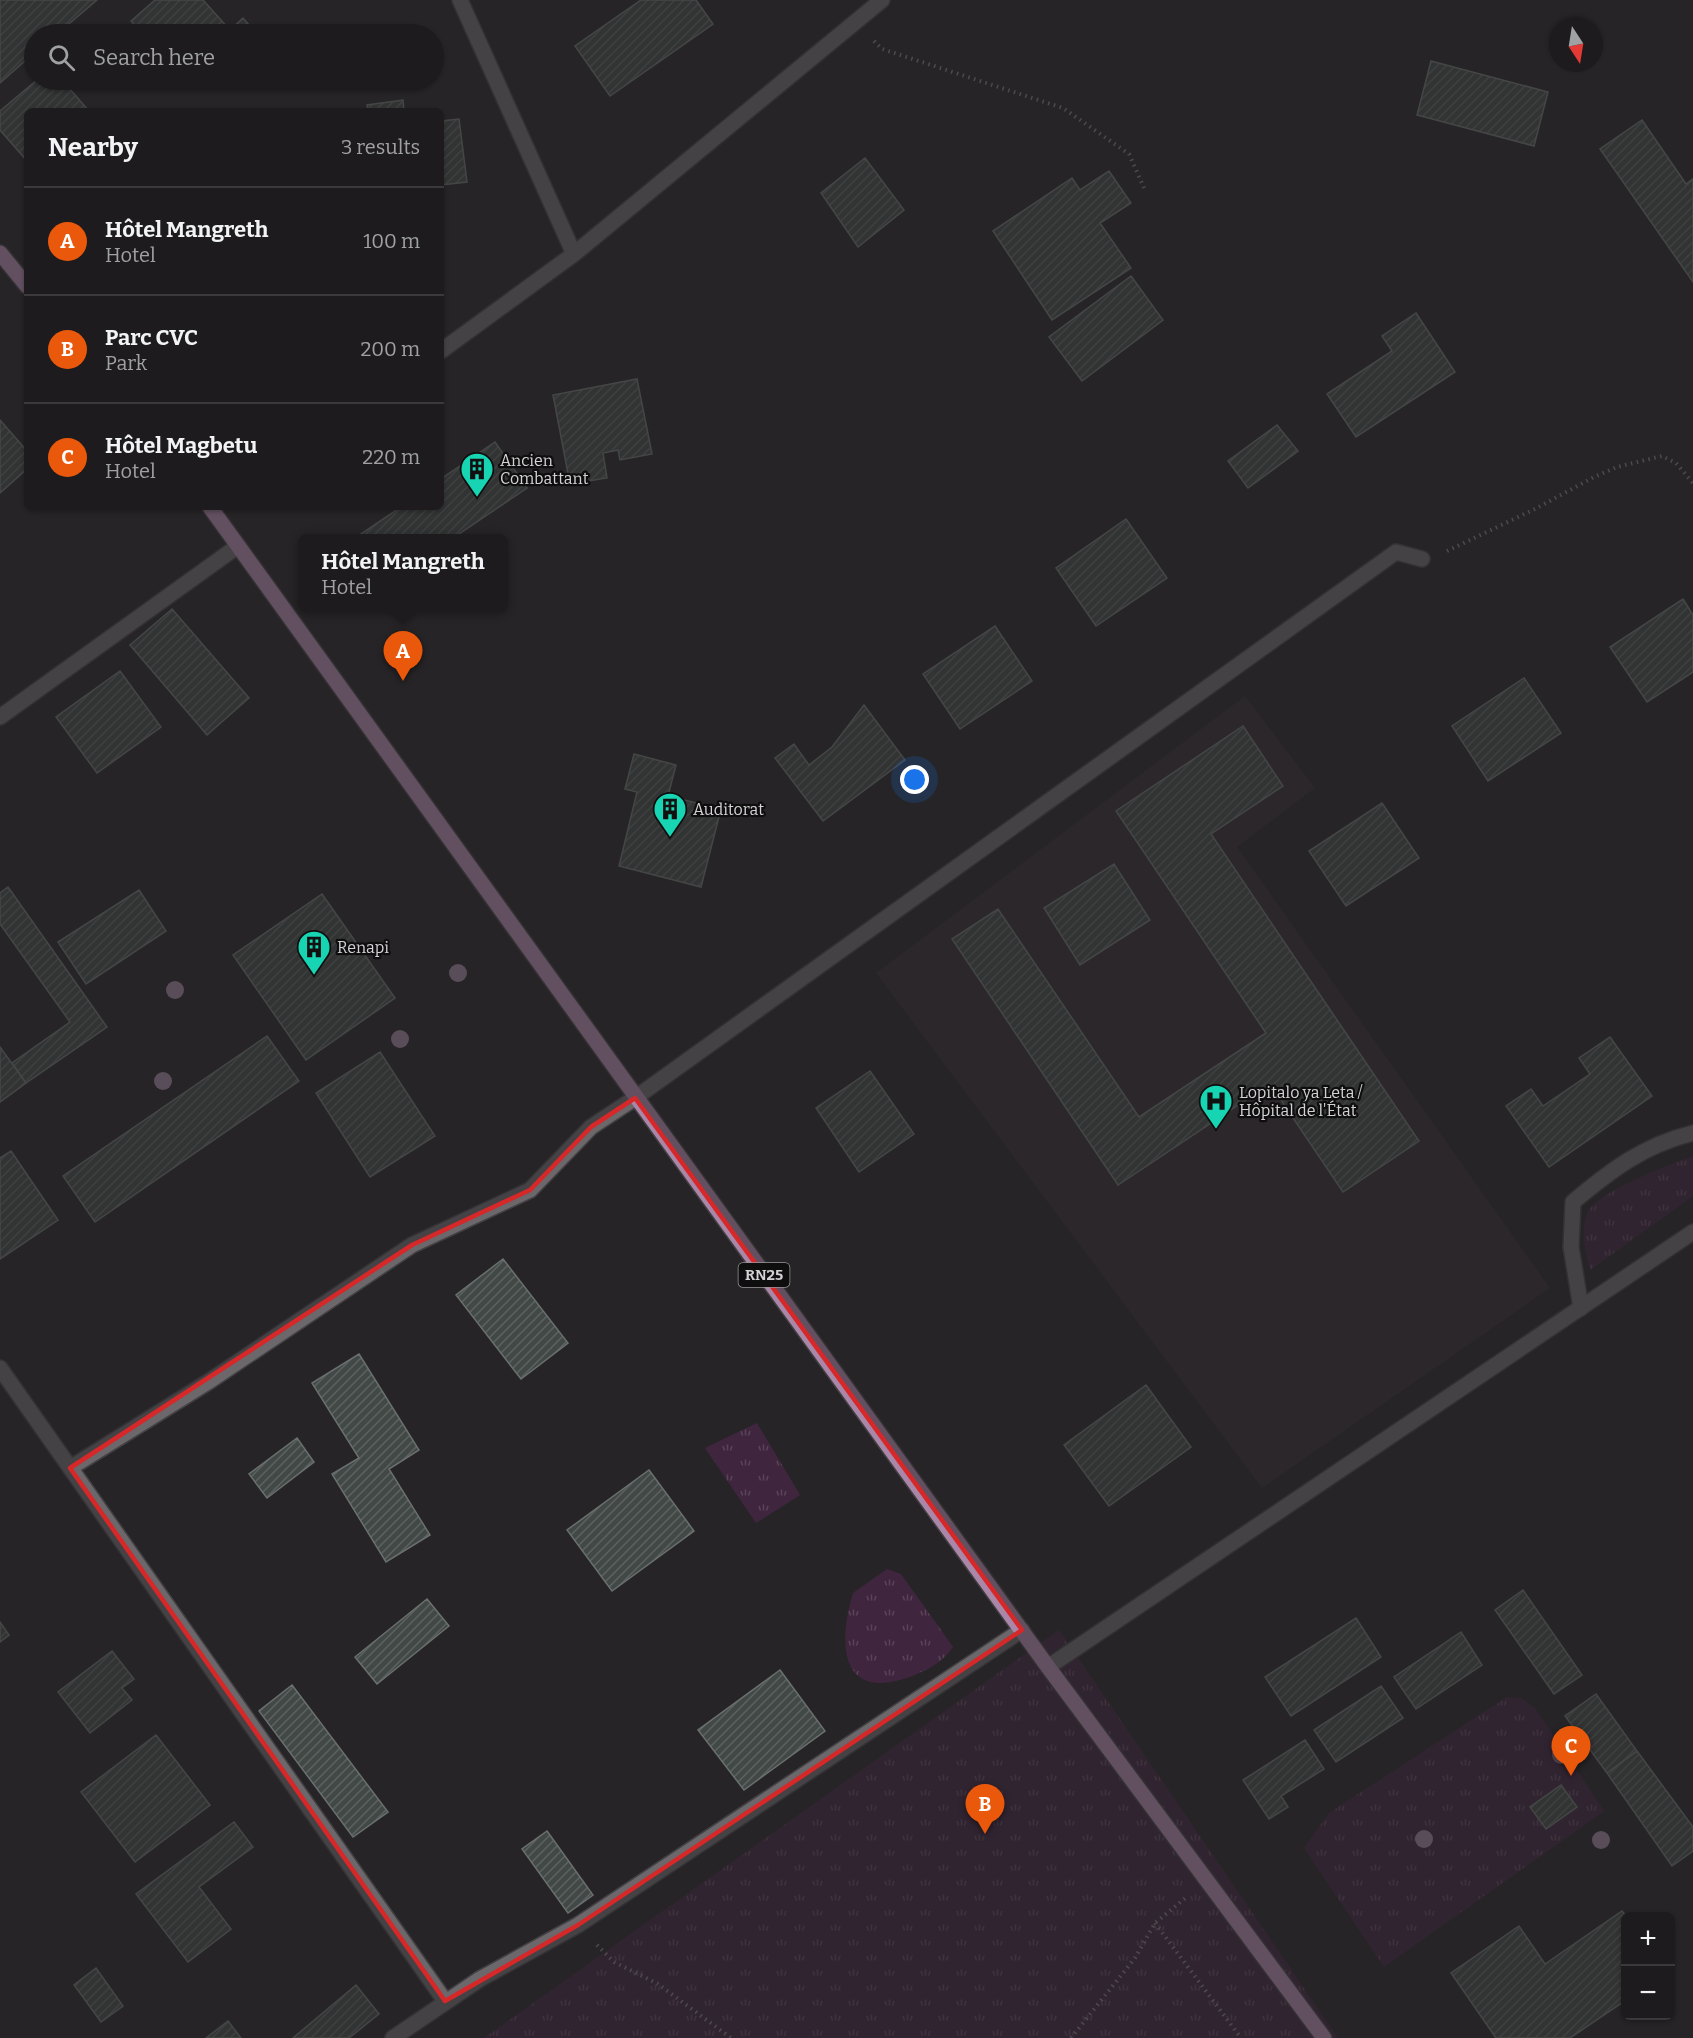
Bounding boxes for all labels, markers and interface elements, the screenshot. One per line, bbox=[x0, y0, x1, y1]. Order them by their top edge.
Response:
north arrow bbox=[1549, 18, 1603, 72]
search box bbox=[24, 24, 444, 90]
icon: search bbox=[45, 41, 78, 74]
text: Search here bbox=[93, 44, 215, 71]
text: Nearby bbox=[48, 132, 138, 163]
text: 3 results bbox=[341, 135, 420, 159]
text: Hôtel Mangreth bbox=[105, 216, 268, 243]
text: A bbox=[60, 229, 75, 253]
text: 100 m bbox=[363, 229, 420, 253]
text: Hotel bbox=[105, 243, 156, 267]
text: Parc CVC bbox=[105, 324, 198, 351]
text: B bbox=[61, 337, 74, 361]
text: 200 m bbox=[360, 337, 420, 361]
text: Park bbox=[105, 351, 147, 375]
text: Hôtel Magbetu bbox=[105, 432, 257, 459]
text: C bbox=[61, 445, 74, 469]
text: 220 m bbox=[362, 445, 420, 469]
building icon: Ancien Combattant bbox=[459, 451, 495, 498]
place label: Ancien Combattant bbox=[500, 451, 589, 488]
text: Hotel bbox=[105, 459, 156, 483]
popup bbox=[298, 534, 508, 612]
text: Hôtel Mangreth bbox=[321, 548, 485, 575]
text: Hotel bbox=[321, 575, 372, 599]
pin: A bbox=[384, 632, 422, 681]
your location bbox=[900, 765, 929, 794]
building icon: Auditorat bbox=[652, 791, 688, 838]
place label: Auditorat bbox=[693, 800, 764, 819]
building icon: Renapi bbox=[296, 929, 332, 976]
place label: Renapi bbox=[337, 938, 389, 957]
hospital icon: Lopitalo ya Leta / Hôpital de l'État bbox=[1198, 1083, 1234, 1130]
place label: Lopitalo ya Leta / Hôpital de l'État bbox=[1239, 1083, 1364, 1120]
road number: RN25 bbox=[738, 1263, 789, 1287]
pin: C bbox=[1552, 1726, 1590, 1776]
pin: B bbox=[966, 1784, 1004, 1834]
map controls bbox=[1621, 1912, 1675, 2020]
button: + bbox=[1621, 1912, 1675, 1966]
button: − bbox=[1621, 1966, 1675, 2020]

